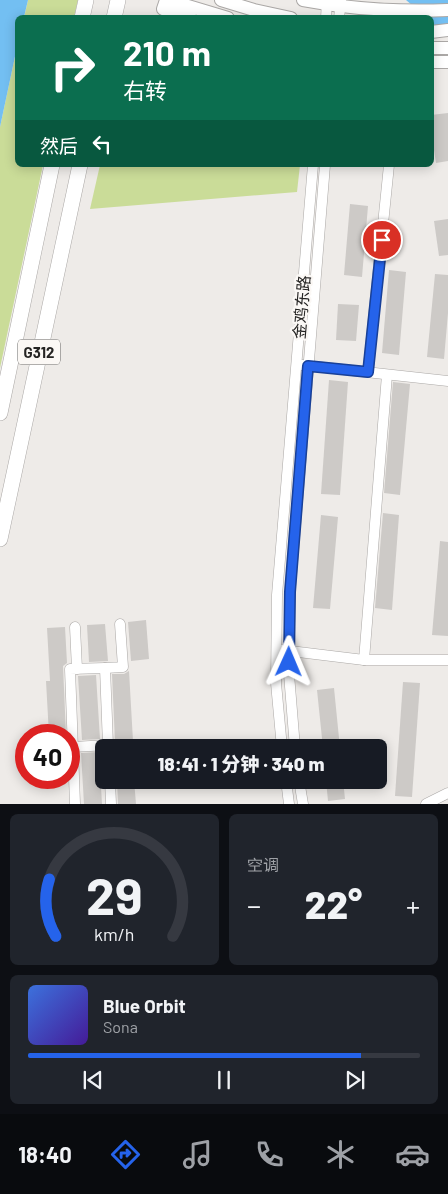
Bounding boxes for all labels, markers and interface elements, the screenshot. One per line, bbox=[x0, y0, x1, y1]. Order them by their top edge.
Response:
text: 210 m bbox=[123, 31, 211, 73]
icon: right bbox=[40, 35, 105, 100]
text: 右转 bbox=[123, 77, 167, 103]
icon: left bbox=[88, 130, 116, 158]
text: 然后 bbox=[40, 134, 78, 157]
pin bbox=[361, 219, 403, 261]
icon: arrive bbox=[368, 226, 396, 254]
street label: 金鸡东路 bbox=[289, 274, 313, 340]
road number: G312 bbox=[18, 340, 60, 364]
position arrow bbox=[262, 635, 314, 687]
speed limit sign: 40 bbox=[15, 724, 80, 789]
text: 18:41 · 1 分钟 · 340 m bbox=[158, 752, 324, 775]
text: 空调 bbox=[247, 855, 279, 874]
text: 29 bbox=[86, 863, 143, 925]
text: 22° bbox=[305, 881, 362, 927]
text: − bbox=[247, 888, 261, 922]
text: + bbox=[406, 888, 420, 922]
text: km/h bbox=[94, 923, 135, 945]
text: Blue Orbit bbox=[103, 994, 186, 1017]
text: Sona bbox=[103, 1017, 138, 1036]
icon: previous bbox=[79, 1066, 107, 1094]
icon: pause bbox=[210, 1066, 238, 1094]
icon: next bbox=[341, 1066, 369, 1094]
icon: directions bbox=[108, 1137, 143, 1172]
icon: music bbox=[180, 1137, 215, 1172]
icon: phone bbox=[252, 1137, 287, 1172]
icon: climate bbox=[323, 1137, 358, 1172]
icon: car bbox=[395, 1137, 430, 1172]
text: 18:40 bbox=[18, 1141, 72, 1167]

